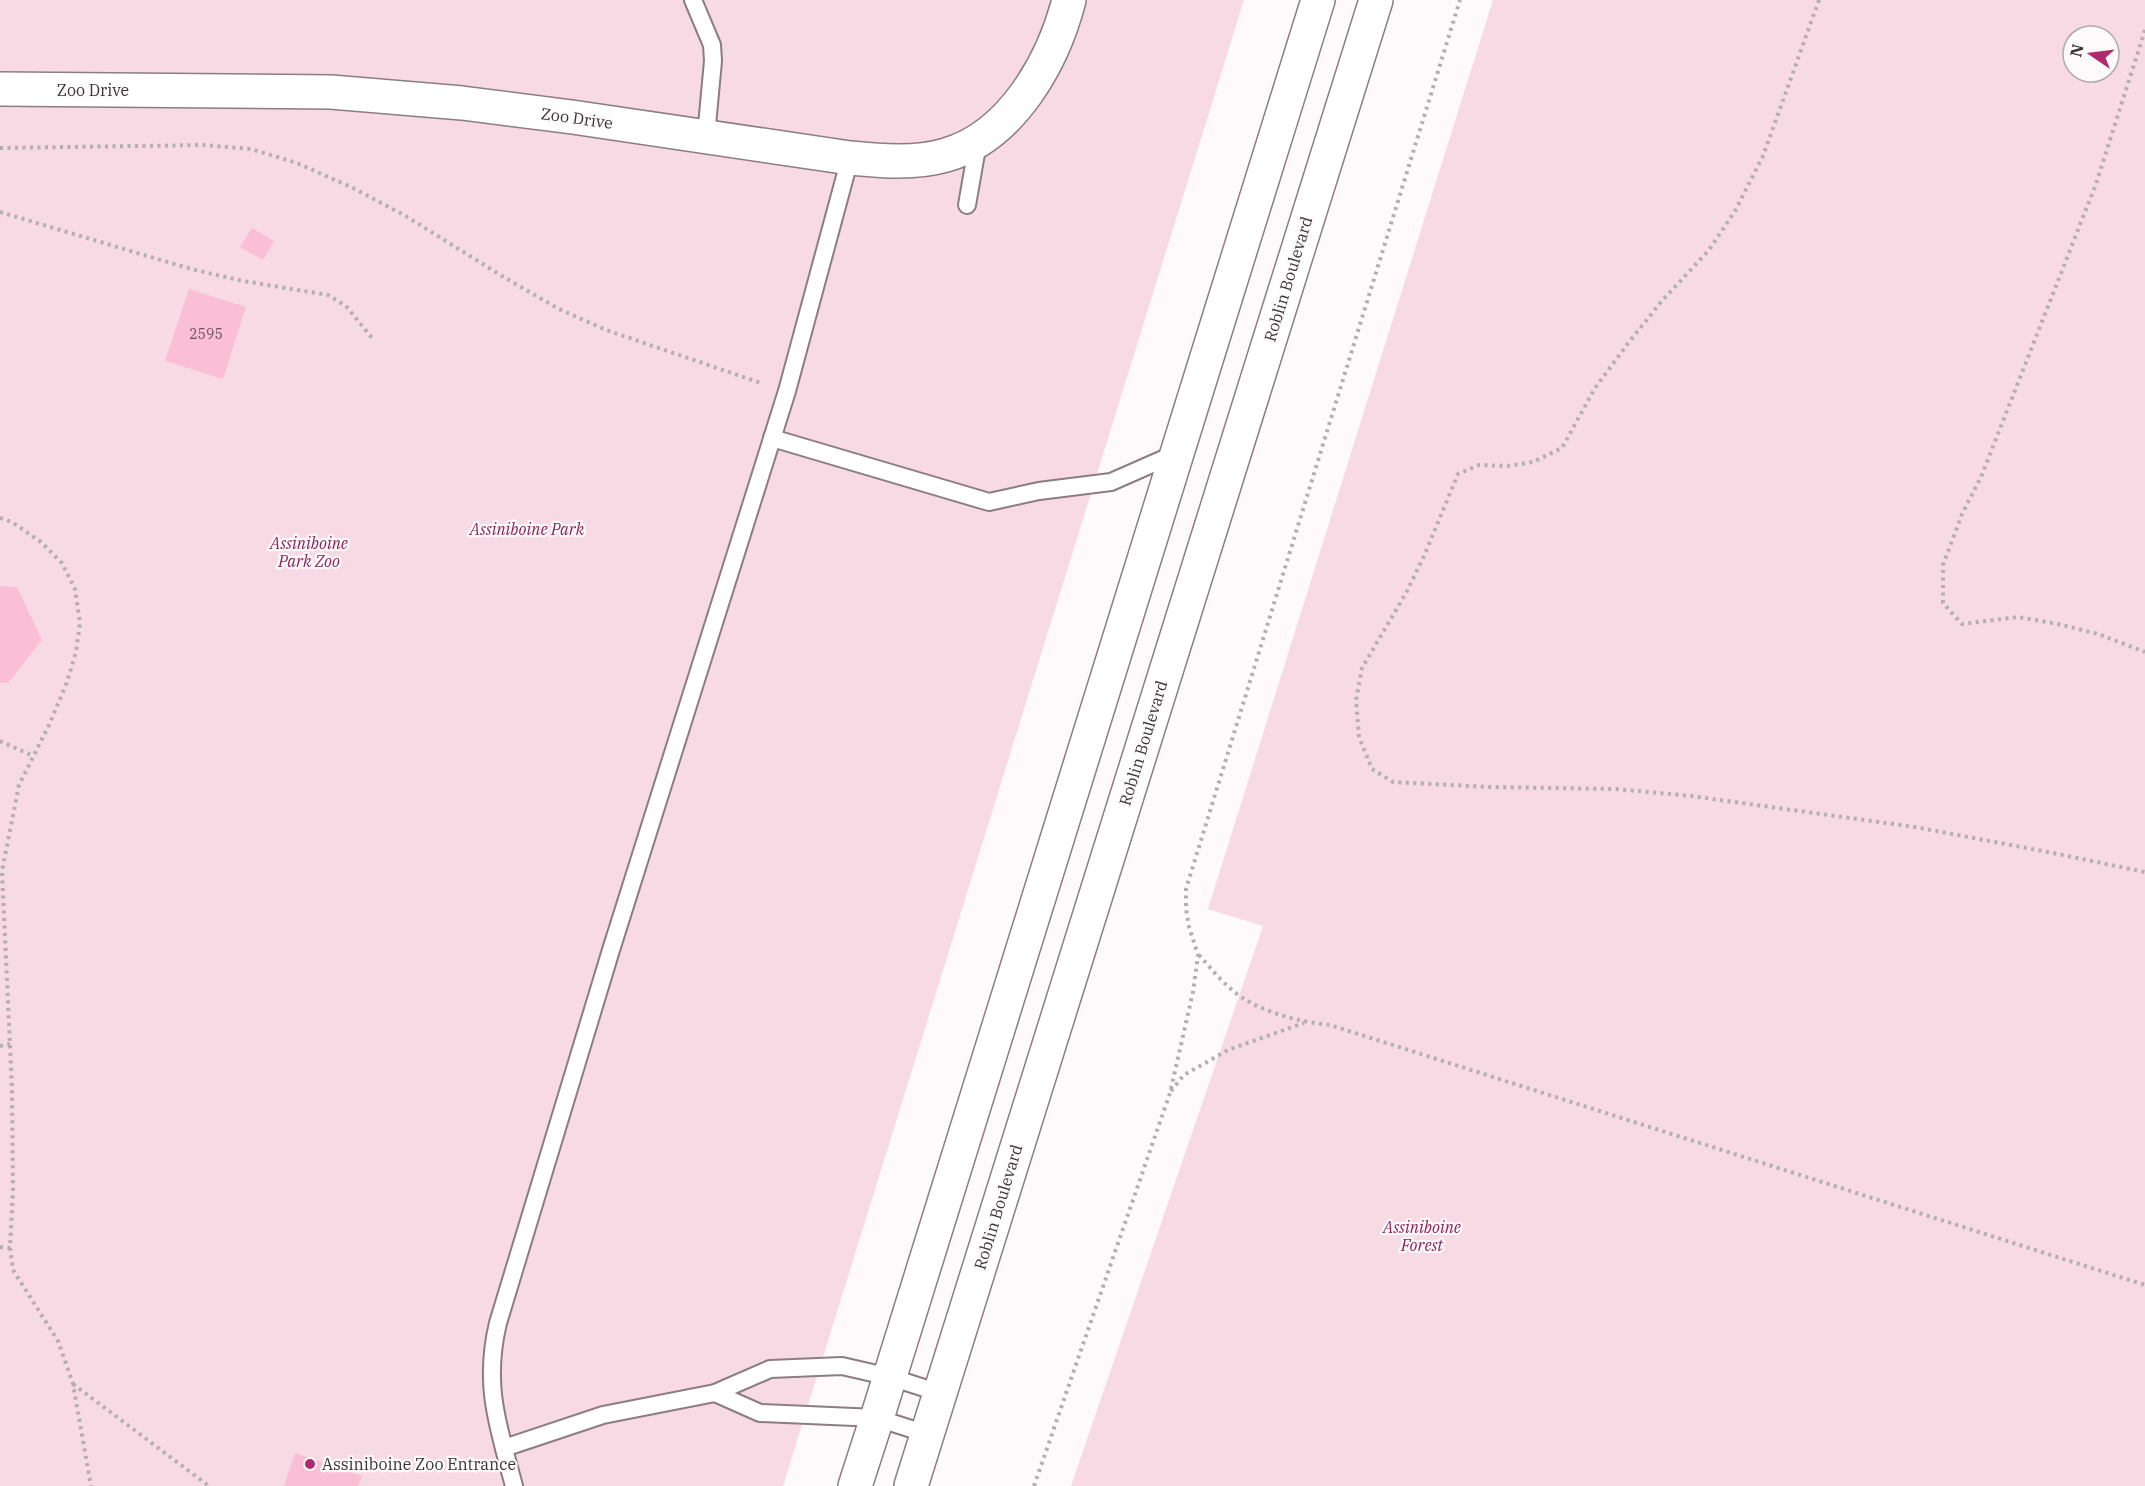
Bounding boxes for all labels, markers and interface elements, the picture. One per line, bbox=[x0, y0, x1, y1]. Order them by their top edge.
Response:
north arrow bbox=[2061, 24, 2121, 84]
text: N bbox=[2065, 42, 2088, 59]
street label: Zoo Drive bbox=[57, 80, 129, 100]
street label: Zoo Drive bbox=[540, 103, 614, 133]
street label: Roblin Boulevard bbox=[1259, 214, 1317, 344]
house number: 2595 bbox=[189, 325, 223, 343]
park label: Assiniboine Park bbox=[469, 519, 585, 539]
park label: Assiniboine Park Zoo bbox=[269, 533, 348, 571]
street label: Roblin Boulevard bbox=[1114, 678, 1172, 808]
street label: Roblin Boulevard bbox=[969, 1142, 1027, 1272]
park label: Assiniboine Forest bbox=[1382, 1217, 1461, 1255]
place label: Assiniboine Zoo Entrance bbox=[322, 1454, 516, 1474]
marker: Assiniboine Zoo Entrance bbox=[303, 1457, 317, 1471]

